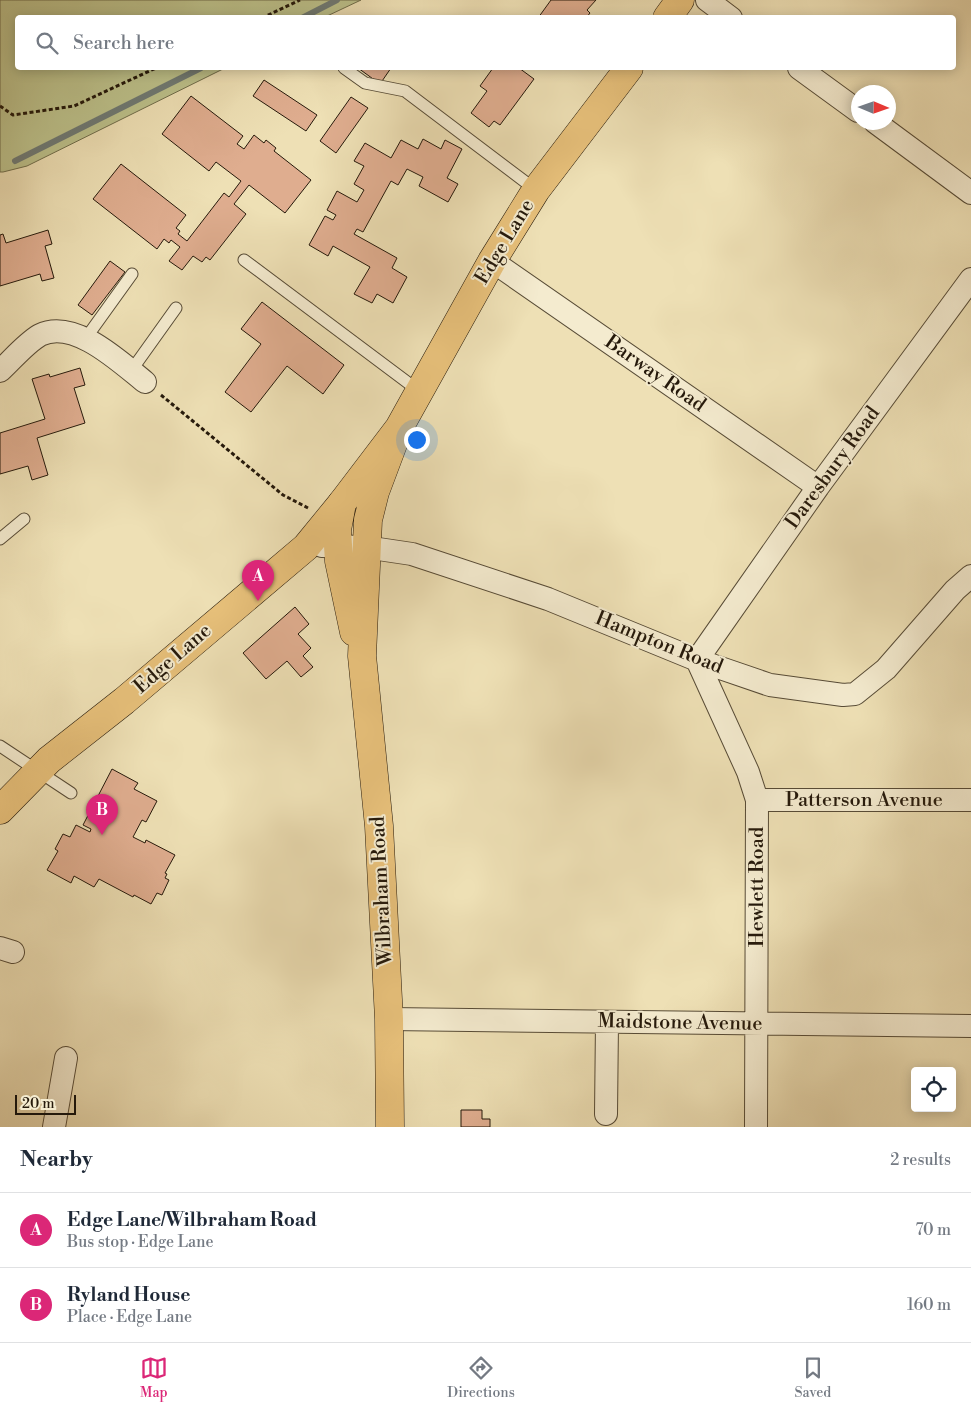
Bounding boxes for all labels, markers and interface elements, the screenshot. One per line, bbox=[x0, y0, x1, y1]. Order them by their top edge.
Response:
search box bbox=[15, 15, 956, 70]
icon: search bbox=[33, 29, 61, 57]
text: Search here bbox=[73, 31, 174, 55]
north arrow bbox=[851, 85, 896, 130]
street label: Edge Lane bbox=[470, 195, 540, 289]
street label: Barway Road bbox=[599, 329, 711, 418]
street label: Daresbury Road bbox=[780, 401, 886, 534]
your location bbox=[404, 427, 430, 453]
pin: A bbox=[242, 560, 274, 601]
street label: Hampton Road bbox=[591, 606, 727, 680]
street label: Edge Lane bbox=[129, 618, 217, 700]
street label: Patterson Avenue bbox=[785, 788, 943, 813]
pin: B bbox=[86, 794, 118, 835]
street label: Wilbraham Road bbox=[366, 815, 398, 968]
street label: Hewlett Road bbox=[745, 826, 770, 947]
street label: Maidstone Avenue bbox=[597, 1009, 763, 1037]
map controls bbox=[911, 1067, 956, 1112]
button: locate bbox=[911, 1067, 956, 1112]
scale bar bbox=[15, 1092, 76, 1115]
text: 20 m bbox=[22, 1095, 54, 1113]
text: Nearby bbox=[20, 1147, 93, 1173]
text: 2 results bbox=[890, 1150, 951, 1170]
text: Edge Lane/Wilbraham Road bbox=[67, 1208, 317, 1232]
text: A bbox=[30, 1220, 42, 1240]
text: 70 m bbox=[915, 1220, 951, 1240]
text: Bus stop · Edge Lane bbox=[67, 1232, 214, 1252]
text: Ryland House bbox=[67, 1283, 190, 1307]
text: B bbox=[30, 1295, 42, 1315]
text: 160 m bbox=[907, 1295, 951, 1315]
text: Place · Edge Lane bbox=[67, 1307, 192, 1327]
tab: Map bbox=[140, 1354, 168, 1402]
tab: Directions bbox=[447, 1354, 515, 1402]
tab: Saved bbox=[794, 1354, 831, 1402]

